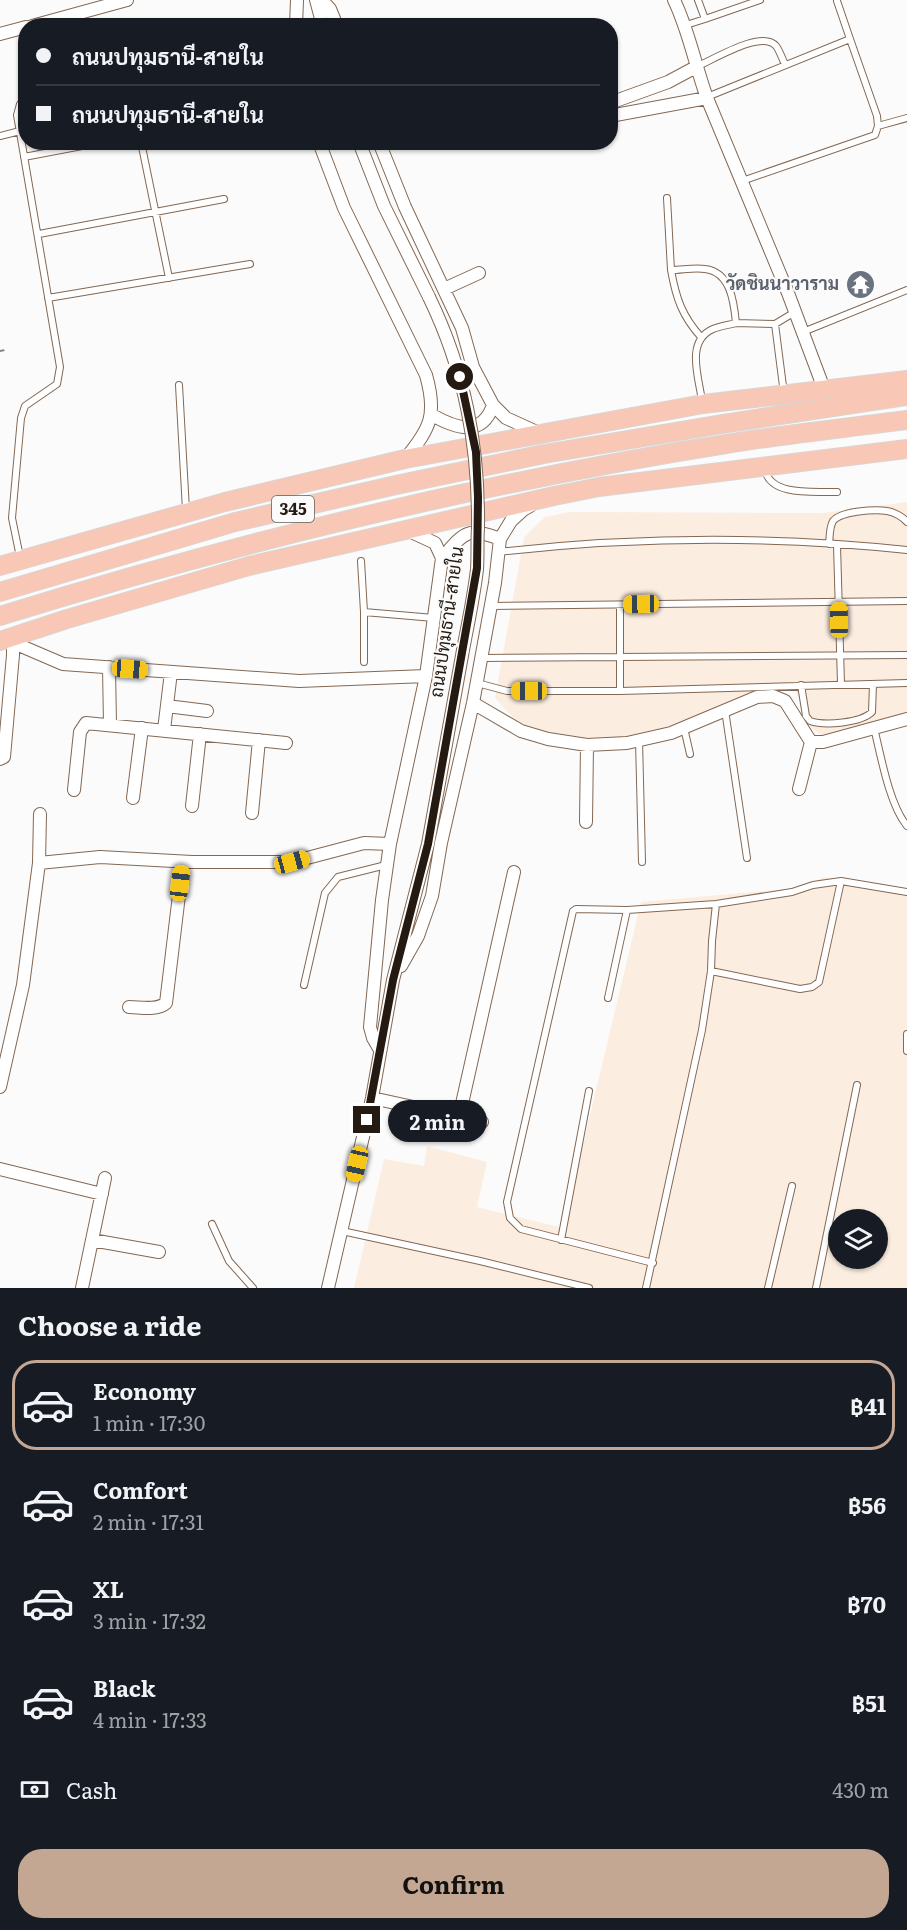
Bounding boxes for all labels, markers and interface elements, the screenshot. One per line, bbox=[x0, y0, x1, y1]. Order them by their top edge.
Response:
text: ถนนปทุมธานี-สายใน bbox=[72, 39, 264, 72]
text: ถนนปทุมธานี-สายใน bbox=[72, 97, 264, 130]
temple icon: วัดชินนาวาราม bbox=[844, 268, 876, 300]
place label: วัดชินนาวาราม bbox=[726, 269, 839, 296]
route start bbox=[446, 363, 473, 390]
road number: 345 bbox=[272, 496, 314, 522]
street label: ถนนปทุมธานี-สายใน bbox=[422, 545, 469, 699]
car bbox=[623, 595, 659, 613]
car bbox=[830, 602, 848, 638]
car bbox=[111, 659, 149, 679]
car bbox=[511, 682, 547, 700]
car bbox=[272, 849, 312, 875]
car bbox=[169, 864, 191, 902]
callout: 2 min bbox=[388, 1099, 487, 1141]
route end bbox=[353, 1106, 380, 1133]
text: 2 min bbox=[410, 1106, 465, 1136]
car bbox=[344, 1144, 370, 1184]
map controls bbox=[828, 1209, 888, 1269]
button: layers bbox=[828, 1209, 888, 1269]
text: Choose a ride bbox=[18, 1304, 201, 1344]
text: Economy bbox=[93, 1374, 196, 1407]
icon: car bbox=[21, 1378, 75, 1432]
text: ฿41 bbox=[850, 1389, 886, 1422]
text: 1 min · 17:30 bbox=[93, 1407, 205, 1437]
text: Comfort bbox=[93, 1473, 188, 1506]
icon: car bbox=[21, 1477, 75, 1531]
text: ฿56 bbox=[848, 1488, 886, 1521]
text: 2 min · 17:31 bbox=[93, 1506, 204, 1536]
text: XL bbox=[93, 1572, 124, 1605]
icon: car bbox=[21, 1576, 75, 1630]
text: ฿70 bbox=[847, 1587, 886, 1620]
text: 3 min · 17:32 bbox=[93, 1605, 206, 1635]
text: Black bbox=[93, 1671, 155, 1704]
icon: car bbox=[21, 1675, 75, 1729]
text: ฿51 bbox=[852, 1686, 886, 1719]
text: 4 min · 17:33 bbox=[93, 1704, 207, 1734]
icon: cash bbox=[18, 1773, 51, 1806]
text: Cash bbox=[66, 1773, 117, 1806]
text: 430 m bbox=[832, 1774, 889, 1804]
button: Confirm bbox=[18, 1849, 889, 1918]

